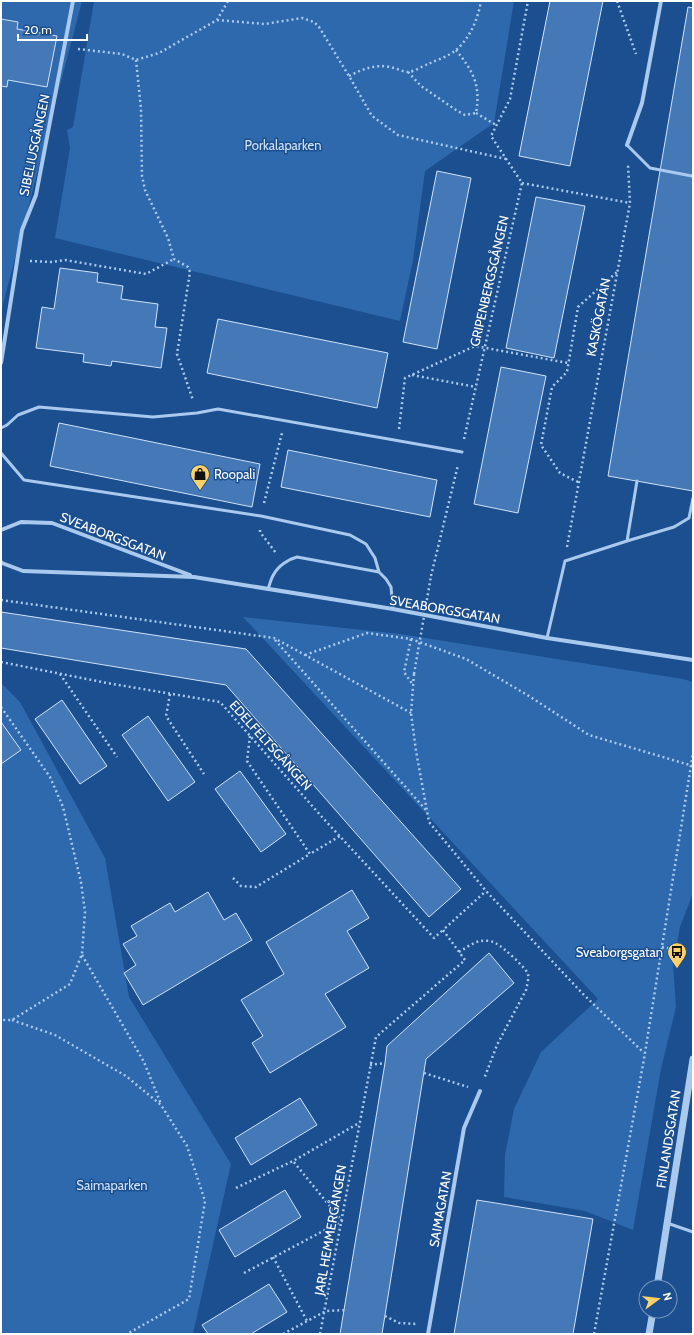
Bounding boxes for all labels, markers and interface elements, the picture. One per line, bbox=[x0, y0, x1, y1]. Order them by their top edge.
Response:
scale bar bbox=[18, 16, 87, 42]
text: 20 m bbox=[24, 22, 52, 37]
street label: SIBELIUSGÅNGEN bbox=[14, 92, 53, 197]
park label: Porkalaparken bbox=[245, 137, 321, 153]
street label: GRIPENBERGSGÅNGEN bbox=[465, 214, 512, 348]
street label: KASKÖGATAN bbox=[583, 276, 613, 358]
shop icon: Roopali bbox=[189, 463, 211, 491]
place label: Roopali bbox=[214, 466, 255, 482]
street label: SVEABORGSGATAN bbox=[58, 508, 168, 564]
street label: SVEABORGSGATAN bbox=[388, 591, 502, 627]
street label: EDELFELTSGÅNGEN bbox=[226, 696, 316, 793]
bus stop icon: Sveaborgsgatan bbox=[666, 941, 688, 969]
place label: Sveaborgsgatan bbox=[576, 944, 663, 960]
street label: FINLANDSGATAN bbox=[652, 1089, 684, 1189]
street label: JARL HEMMERGÅNGEN bbox=[309, 1163, 349, 1297]
street label: SAIMAGATAN bbox=[425, 1170, 455, 1248]
park label: Saimaparken bbox=[76, 1177, 148, 1193]
north arrow bbox=[638, 1279, 678, 1319]
text: N bbox=[660, 1291, 675, 1302]

